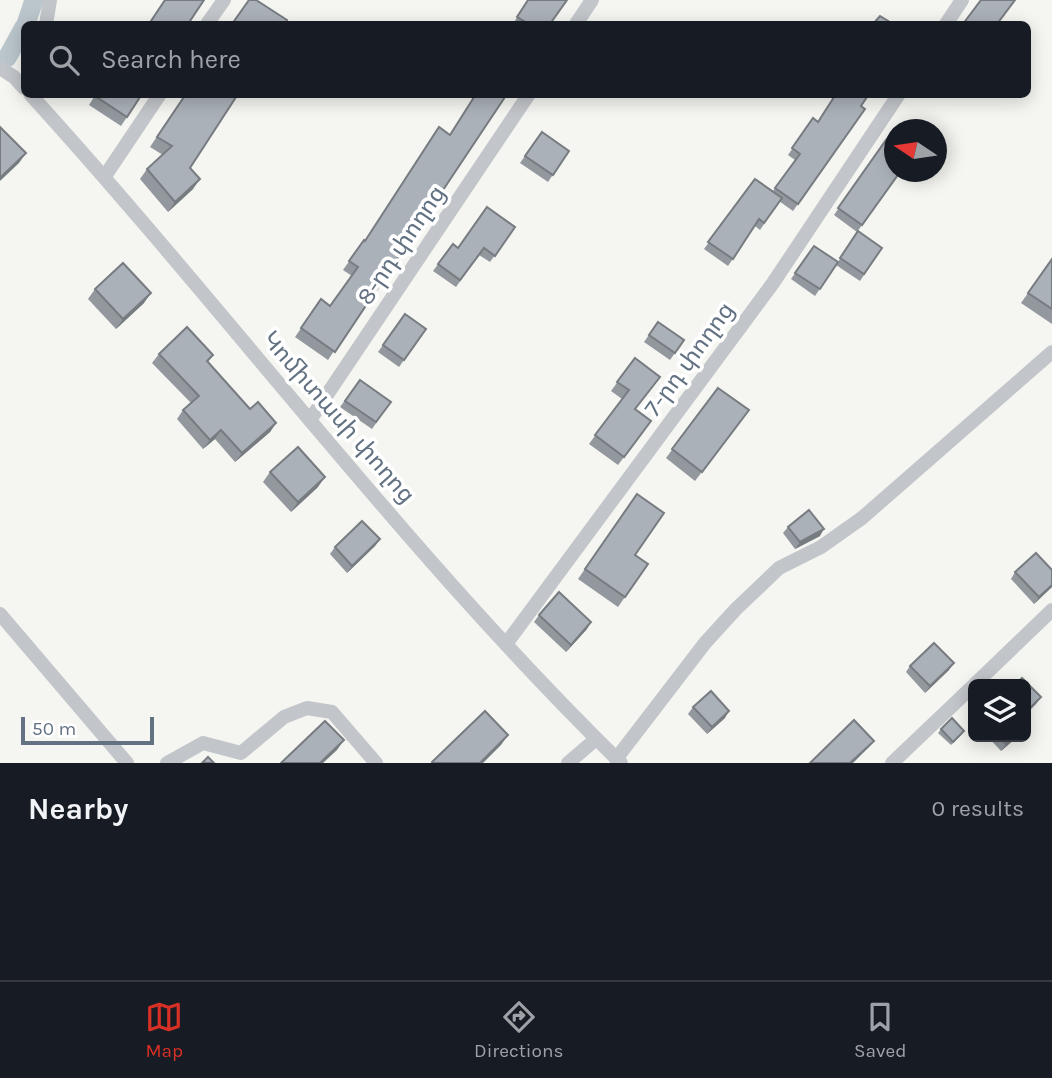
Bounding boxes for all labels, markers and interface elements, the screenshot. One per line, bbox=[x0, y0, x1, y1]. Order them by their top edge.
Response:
search box bbox=[21, 21, 1031, 98]
icon: search bbox=[45, 41, 83, 79]
text: Search here bbox=[101, 44, 241, 75]
north arrow bbox=[884, 119, 947, 182]
street label: 8-րդ փողոց bbox=[351, 180, 451, 310]
street label: 7-րդ փողոց bbox=[638, 296, 740, 422]
street label: Կոմիտասի փողոց bbox=[257, 325, 421, 509]
map controls bbox=[968, 679, 1031, 742]
button: layers bbox=[968, 679, 1031, 742]
scale bar bbox=[21, 714, 154, 746]
text: 50 m bbox=[32, 718, 76, 740]
text: Nearby bbox=[28, 791, 128, 827]
text: 0 results bbox=[932, 795, 1024, 822]
tab: Map bbox=[145, 998, 183, 1062]
tab: Directions bbox=[474, 998, 563, 1062]
tab: Saved bbox=[854, 998, 907, 1062]

